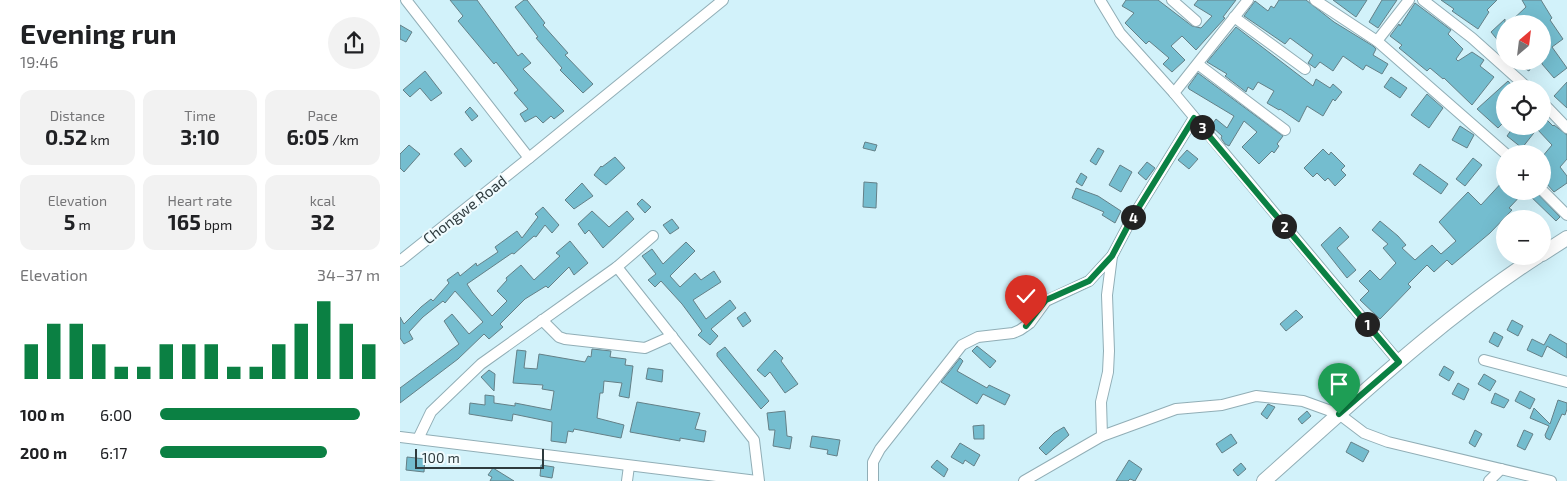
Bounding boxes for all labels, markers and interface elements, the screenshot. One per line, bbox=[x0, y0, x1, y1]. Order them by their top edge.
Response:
north arrow bbox=[1496, 15, 1551, 70]
map controls bbox=[1496, 15, 1551, 265]
text: Evening run bbox=[20, 16, 177, 50]
button: share bbox=[328, 17, 380, 69]
text: 19:46 bbox=[20, 52, 58, 71]
button: locate bbox=[1496, 80, 1551, 135]
text: Distance bbox=[50, 107, 105, 124]
text: Time bbox=[184, 107, 216, 124]
text: Pace bbox=[308, 107, 338, 124]
pin: 3 bbox=[1190, 114, 1214, 140]
text: 3 bbox=[1199, 119, 1206, 136]
text: 0.52 bbox=[45, 124, 87, 149]
text: 3:10 bbox=[180, 124, 220, 149]
text: 6:05 bbox=[286, 124, 329, 149]
text: km bbox=[87, 131, 110, 148]
text: /km bbox=[329, 131, 359, 148]
button: + bbox=[1496, 145, 1551, 200]
street label: Chongwe Road bbox=[419, 171, 510, 247]
text: Elevation bbox=[48, 192, 107, 209]
text: Heart rate bbox=[168, 192, 232, 209]
text: kcal bbox=[310, 192, 335, 209]
pin: 4 bbox=[1120, 204, 1146, 230]
text: 5 bbox=[64, 209, 75, 234]
text: 165 bbox=[168, 209, 201, 234]
text: 32 bbox=[311, 209, 335, 234]
text: 4 bbox=[1129, 209, 1138, 226]
button: − bbox=[1496, 210, 1551, 265]
pin: 2 bbox=[1272, 214, 1296, 238]
text: m bbox=[75, 216, 91, 233]
text: bpm bbox=[201, 216, 232, 233]
text: 2 bbox=[1280, 218, 1289, 235]
text: Elevation bbox=[20, 265, 88, 284]
text: 34–37 m bbox=[317, 265, 380, 284]
pin bbox=[1005, 275, 1047, 326]
icon: check bbox=[1012, 282, 1040, 310]
pin: 1 bbox=[1354, 312, 1380, 336]
text: 1 bbox=[1364, 316, 1371, 333]
pin bbox=[1318, 363, 1360, 414]
icon: arrive bbox=[1325, 370, 1353, 398]
text: 100 m bbox=[20, 405, 65, 424]
text: 6:00 bbox=[100, 405, 132, 424]
text: 200 m bbox=[20, 443, 67, 462]
text: 6:17 bbox=[100, 443, 128, 462]
scale bar bbox=[415, 446, 544, 469]
text: 100 m bbox=[422, 449, 460, 466]

